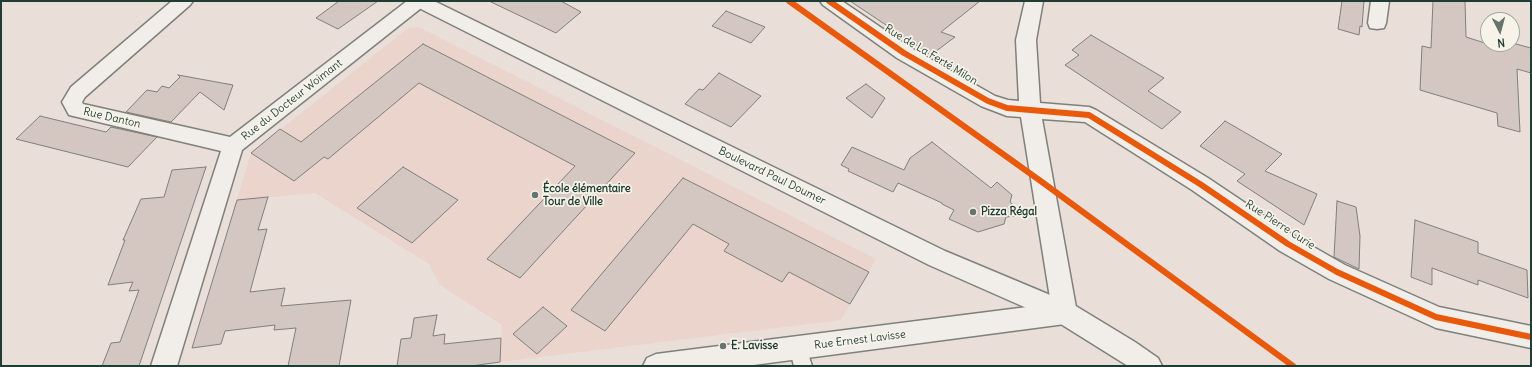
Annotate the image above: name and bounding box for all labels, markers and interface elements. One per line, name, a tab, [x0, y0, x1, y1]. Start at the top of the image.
north arrow	[1480, 12, 1520, 52]
street label: Rue de La Ferté Milon	[882, 22, 980, 88]
text: N	[1497, 36, 1506, 50]
street label: Rue du Docteur Woimant	[239, 57, 345, 143]
street label: Rue Danton	[82, 105, 142, 131]
street label: Boulevard Paul Doumer	[716, 144, 828, 208]
place label: École élémentaire Tour de Ville	[543, 182, 631, 208]
marker: École élémentaire Tour de Ville	[530, 190, 540, 200]
street label: Rue Pierre Curie	[1243, 198, 1317, 252]
place label: Pizza Régal	[981, 205, 1037, 219]
marker: Pizza Régal	[968, 207, 978, 217]
street label: Rue Ernest Lavisse	[813, 328, 907, 352]
place label: E. Lavisse	[731, 339, 778, 353]
marker: E. Lavisse	[718, 341, 728, 351]

